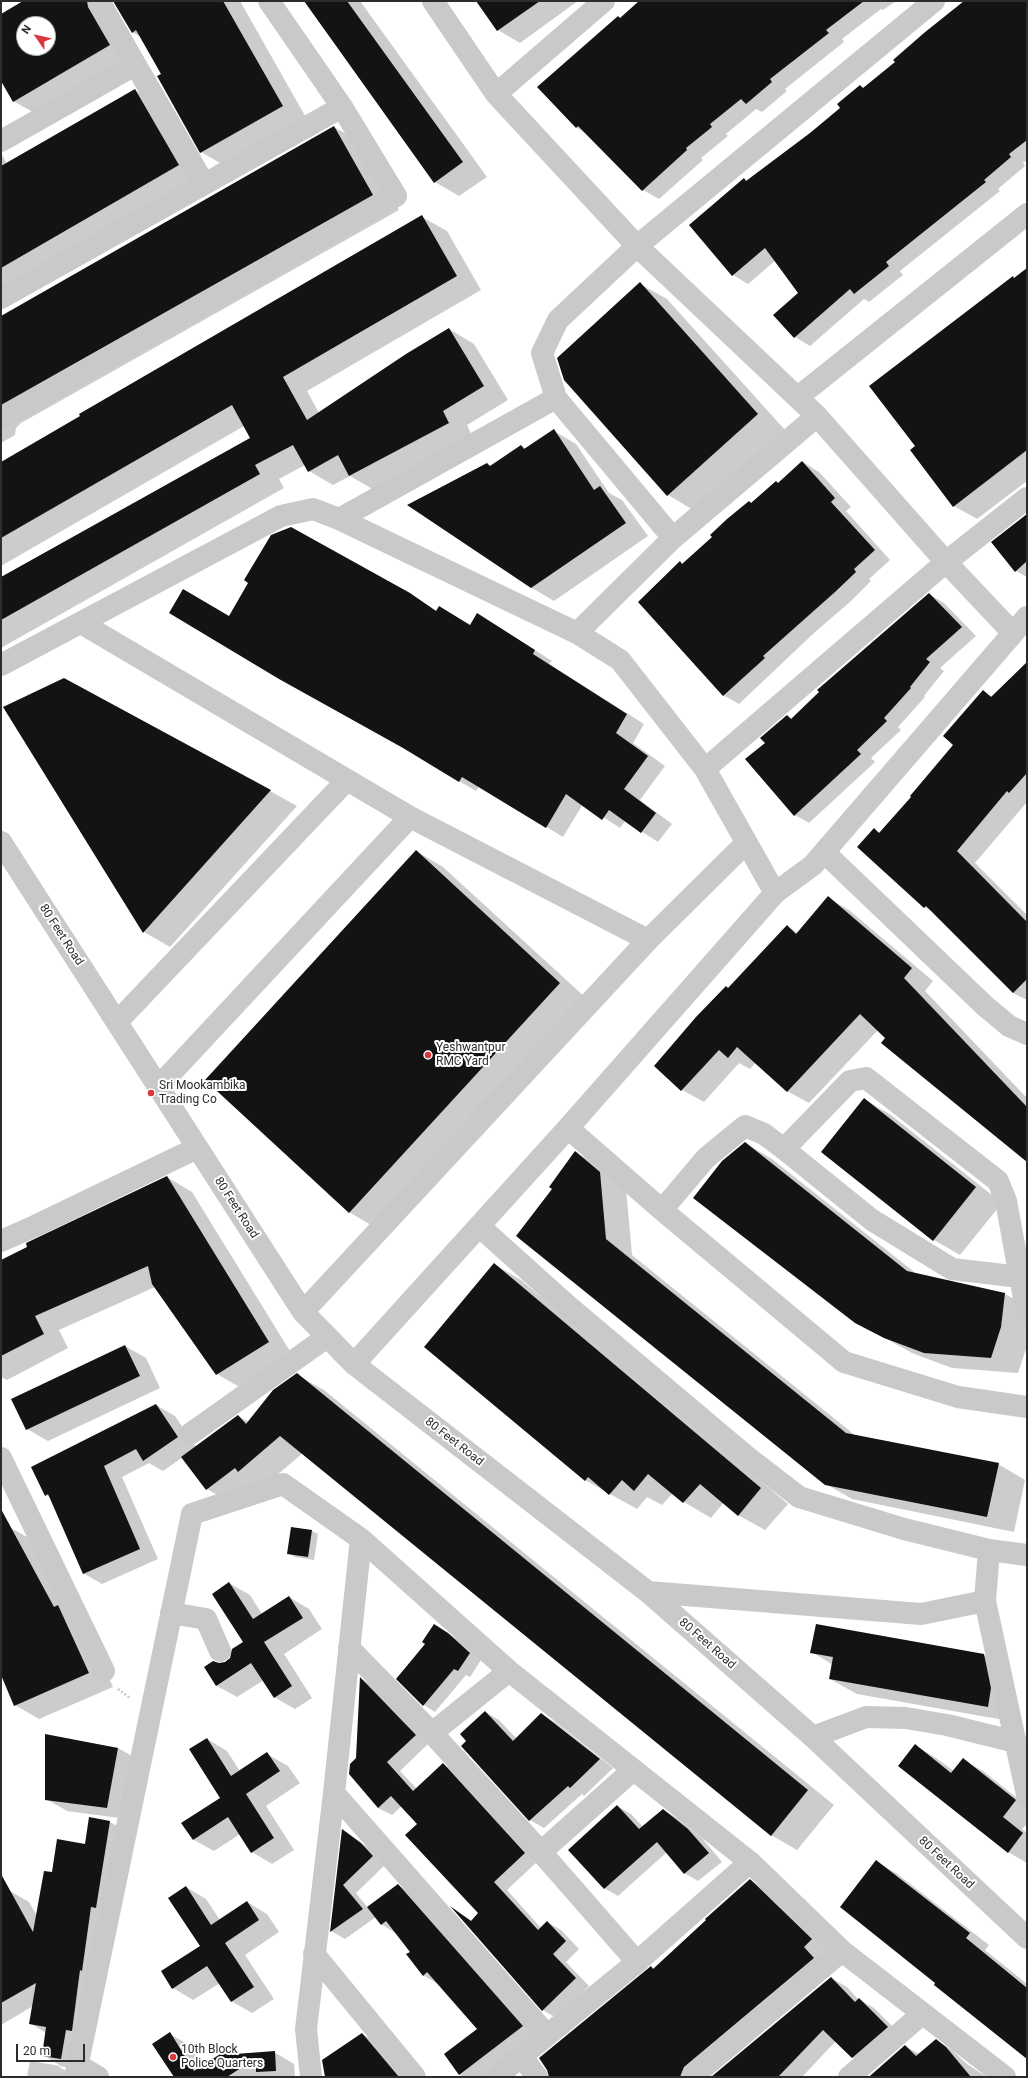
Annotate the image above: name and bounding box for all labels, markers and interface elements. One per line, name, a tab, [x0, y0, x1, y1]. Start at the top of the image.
north arrow	[16, 16, 56, 56]
text: N	[19, 23, 34, 36]
street label: 80 Feet Road	[36, 902, 86, 968]
place label: Yeshwantpur RMC Yard	[436, 1041, 506, 1069]
marker: Yeshwantpur RMC Yard	[423, 1050, 433, 1060]
place label: Sri Mookambika Trading Co	[159, 1079, 246, 1107]
marker: Sri Mookambika Trading Co	[146, 1088, 156, 1098]
street label: 80 Feet Road	[211, 1175, 261, 1241]
street label: 80 Feet Road	[422, 1415, 486, 1469]
street label: 80 Feet Road	[676, 1616, 738, 1672]
street label: 80 Feet Road	[915, 1834, 977, 1892]
scale bar	[18, 2036, 87, 2062]
place label: 10th Block Police Quarters	[181, 2043, 263, 2071]
text: 20 m	[23, 2044, 50, 2058]
marker: 10th Block Police Quarters	[168, 2052, 178, 2062]

